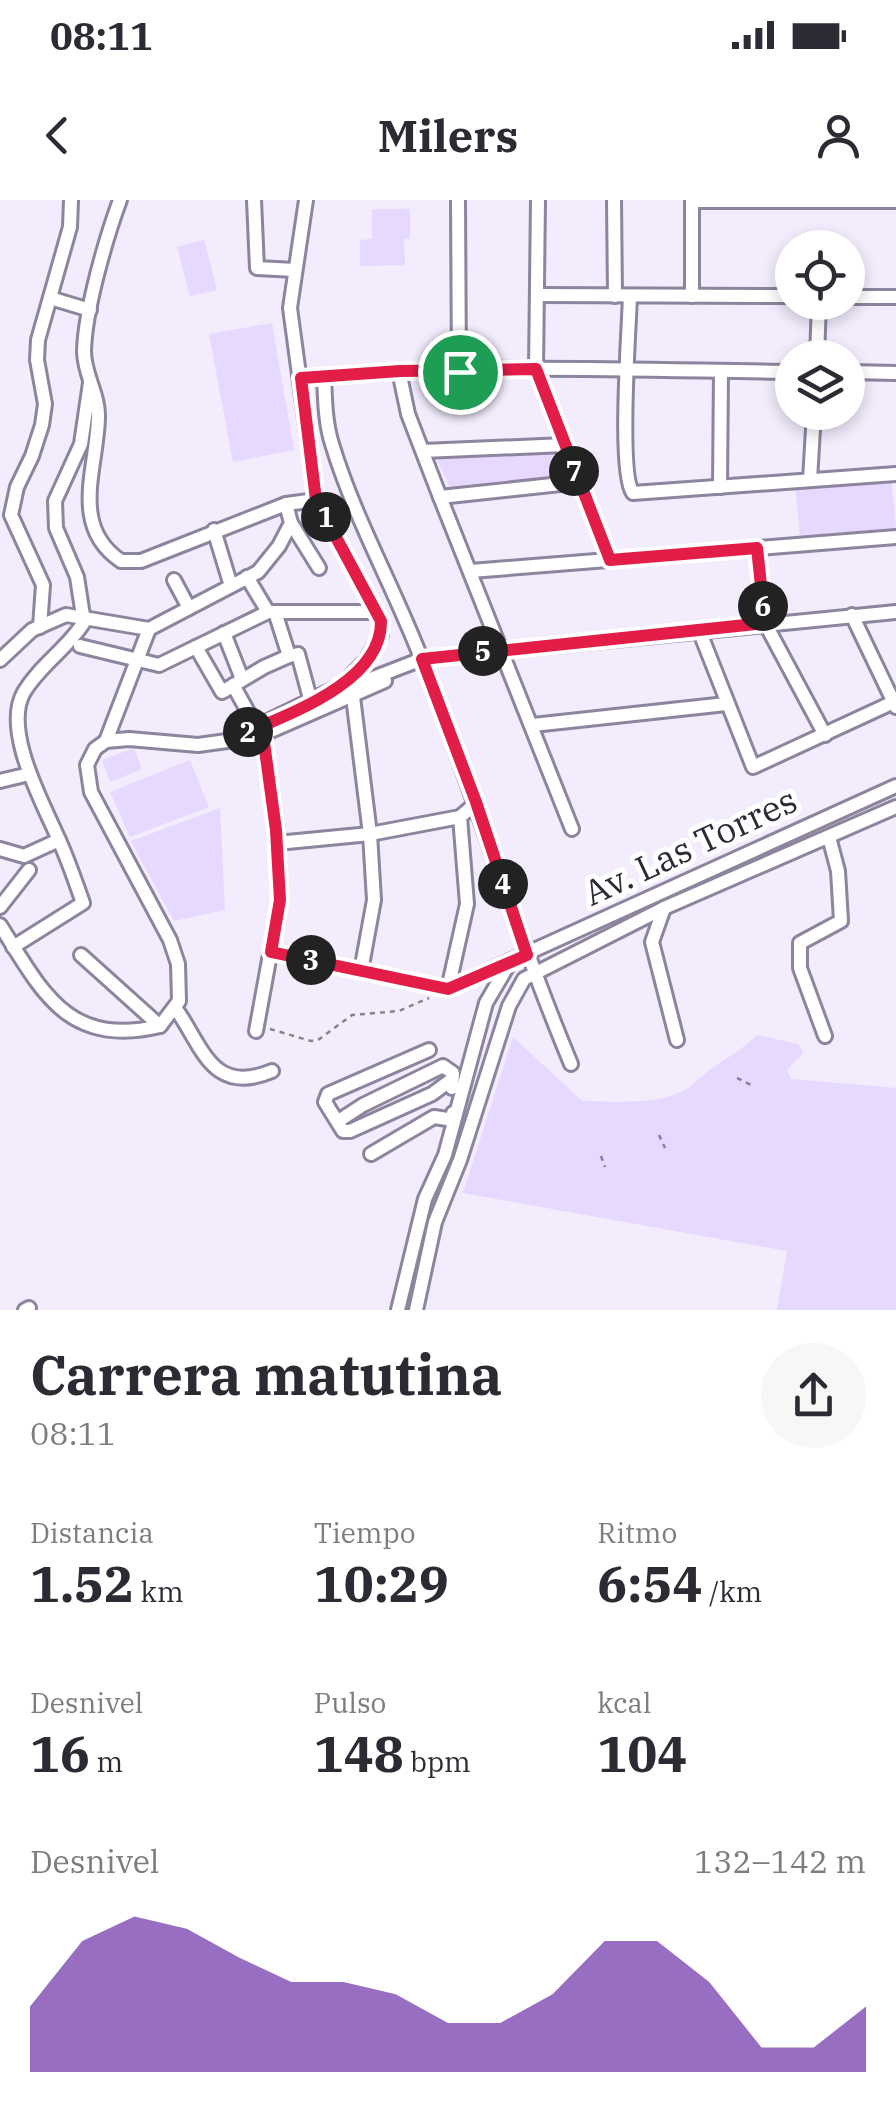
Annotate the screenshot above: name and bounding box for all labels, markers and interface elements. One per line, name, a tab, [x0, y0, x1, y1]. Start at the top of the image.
text: 08:11	[50, 11, 153, 60]
text: Milers	[378, 106, 518, 164]
icon: back	[30, 108, 85, 163]
icon: person	[811, 108, 866, 163]
map controls	[775, 230, 865, 430]
button: locate	[775, 230, 865, 320]
pin	[418, 330, 503, 415]
button: layers	[775, 340, 865, 430]
icon: arrive	[433, 345, 488, 400]
pin: 7	[549, 446, 599, 496]
text: 7	[566, 452, 582, 489]
pin: 1	[301, 492, 351, 542]
text: 1	[318, 498, 334, 535]
pin: 6	[738, 581, 788, 631]
text: 6	[755, 587, 771, 624]
pin: 5	[458, 626, 508, 676]
text: 5	[475, 632, 491, 669]
pin: 2	[223, 707, 273, 757]
text: 2	[240, 713, 256, 750]
street label: Av. Las Torres	[576, 777, 804, 915]
pin: 4	[478, 859, 528, 909]
text: 4	[495, 865, 511, 902]
pin: 3	[286, 935, 336, 985]
text: 3	[303, 941, 319, 978]
text: Carrera matutina	[30, 1339, 502, 1410]
button: share	[761, 1343, 866, 1448]
text: 08:11	[30, 1412, 116, 1454]
text: Distancia	[30, 1514, 154, 1551]
text: Tiempo	[314, 1514, 416, 1551]
text: Ritmo	[597, 1514, 677, 1551]
text: 1.52	[30, 1551, 134, 1616]
text: 10:29	[314, 1551, 449, 1616]
text: 6:54	[597, 1551, 702, 1616]
text: km	[134, 1573, 184, 1610]
text: /km	[702, 1573, 762, 1610]
text: Desnivel	[30, 1684, 143, 1721]
text: Pulso	[314, 1684, 386, 1721]
text: kcal	[597, 1684, 651, 1721]
text: 16	[30, 1721, 90, 1786]
text: 148	[314, 1721, 404, 1786]
text: 104	[597, 1721, 687, 1786]
text: m	[90, 1743, 123, 1780]
text: bpm	[404, 1743, 471, 1780]
text: Desnivel	[30, 1840, 159, 1882]
text: 132–142 m	[694, 1840, 866, 1882]

